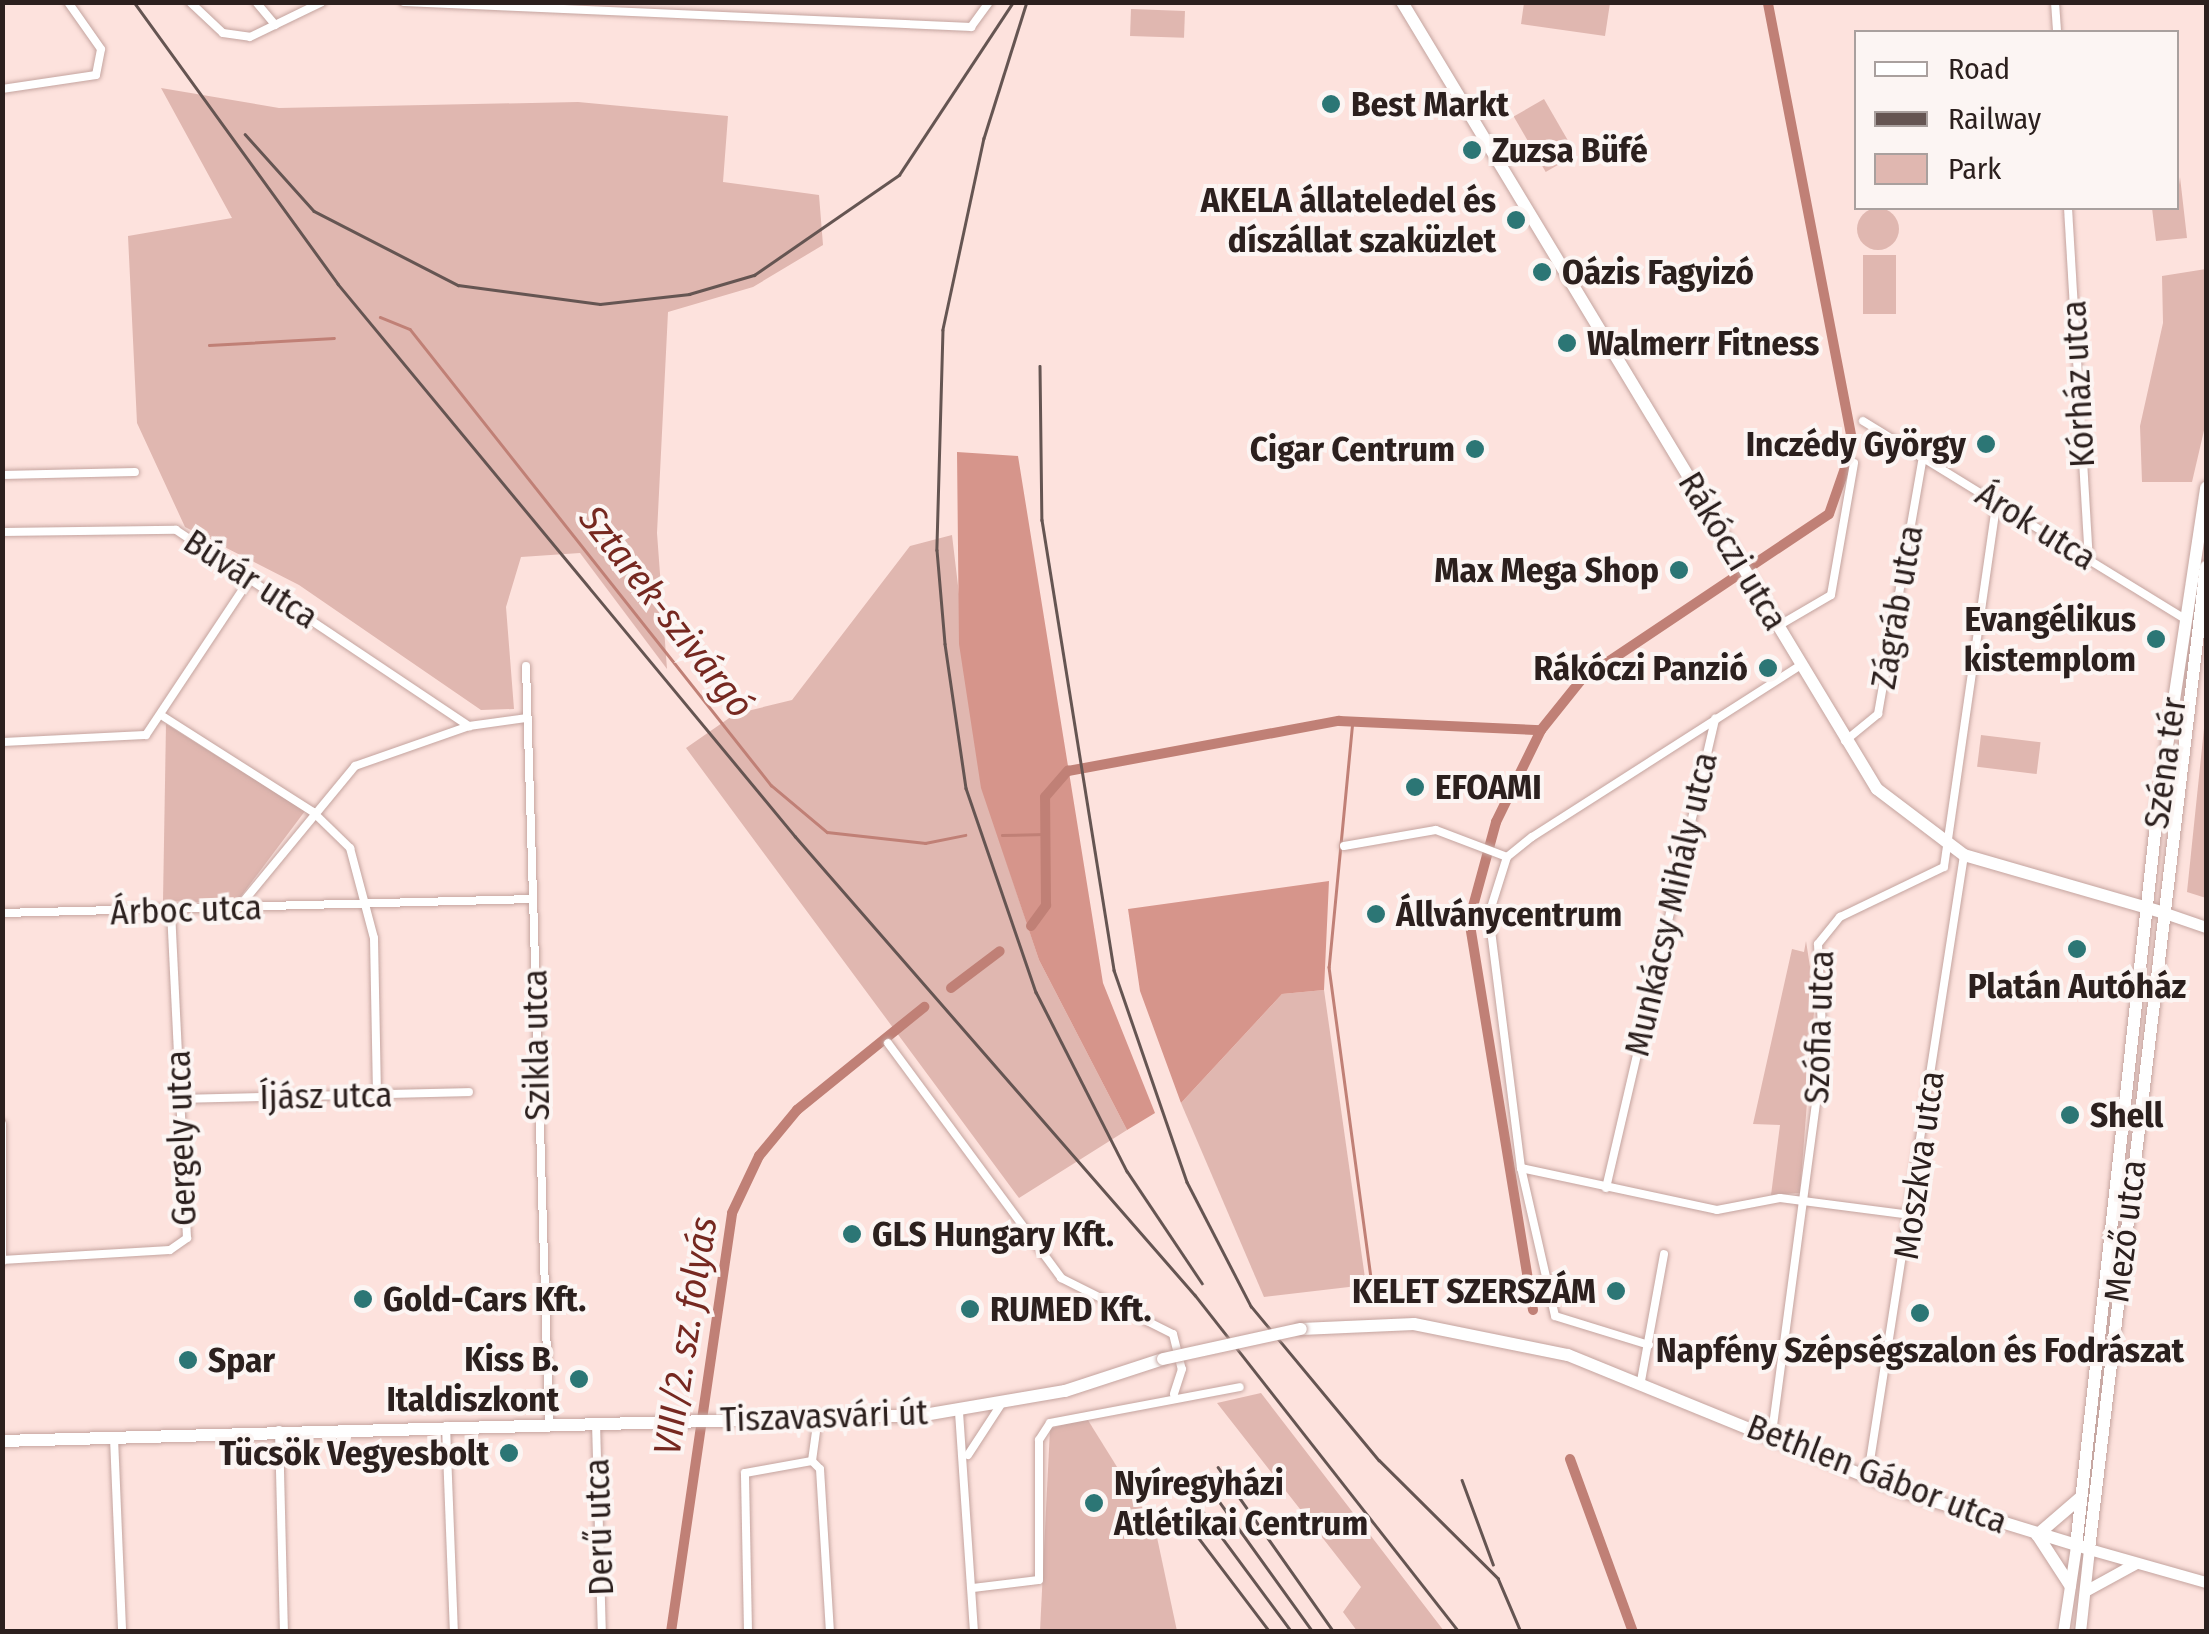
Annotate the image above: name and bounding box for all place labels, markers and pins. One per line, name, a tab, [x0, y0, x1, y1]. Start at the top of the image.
place label: Best Markt	[1351, 83, 1509, 125]
marker: Best Markt	[1320, 93, 1342, 115]
place label: Zuzsa Büfé	[1492, 129, 1648, 171]
marker: Zuzsa Büfé	[1461, 139, 1483, 161]
place label: AKELA állateledel és díszállat szaküzlet	[1201, 179, 1496, 261]
marker: AKELA állateledel és díszállat szaküzlet	[1505, 209, 1527, 231]
place label: Oázis Fagyizó	[1562, 251, 1754, 293]
marker: Oázis Fagyizó	[1531, 261, 1553, 283]
place label: Walmerr Fitness	[1587, 322, 1819, 364]
marker: Walmerr Fitness	[1556, 332, 1578, 354]
place label: Inczédy György	[1746, 423, 1966, 465]
place label: Cigar Centrum	[1250, 428, 1455, 470]
marker: Inczédy György	[1975, 433, 1997, 455]
marker: Cigar Centrum	[1464, 438, 1486, 460]
place label: Max Mega Shop	[1434, 549, 1659, 591]
marker: Max Mega Shop	[1668, 559, 1690, 581]
place label: Evangélikus kistemplom	[1964, 598, 2136, 680]
marker: Evangélikus kistemplom	[2145, 628, 2167, 650]
place label: Rákóczi Panzió	[1533, 647, 1748, 689]
marker: Rákóczi Panzió	[1757, 657, 1779, 679]
place label: EFOAMI	[1435, 766, 1542, 808]
marker: EFOAMI	[1404, 776, 1426, 798]
place label: Állványcentrum	[1396, 893, 1622, 935]
marker: Állványcentrum	[1365, 903, 1387, 925]
marker: Platán Autóház	[2066, 938, 2088, 960]
place label: Platán Autóház	[1968, 965, 2186, 1007]
place label: Shell	[2090, 1094, 2163, 1136]
marker: Shell	[2059, 1104, 2081, 1126]
place label: GLS Hungary Kft.	[872, 1213, 1114, 1255]
marker: GLS Hungary Kft.	[841, 1223, 863, 1245]
place label: KELET SZERSZÁM	[1352, 1270, 1596, 1312]
place label: Gold-Cars Kft.	[383, 1278, 586, 1320]
marker: KELET SZERSZÁM	[1605, 1280, 1627, 1302]
marker: Gold-Cars Kft.	[352, 1288, 374, 1310]
place label: RUMED Kft.	[990, 1288, 1152, 1330]
marker: RUMED Kft.	[959, 1298, 981, 1320]
marker: Napfény Szépségszalon és Fodrászat	[1909, 1302, 1931, 1324]
place label: Napfény Szépségszalon és Fodrászat	[1656, 1329, 2184, 1371]
place label: Kiss B. Italdiszkont	[386, 1338, 559, 1420]
place label: Spar	[208, 1339, 275, 1381]
marker: Spar	[177, 1349, 199, 1371]
marker: Kiss B. Italdiszkont	[568, 1368, 590, 1390]
place label: Tücsök Vegyesbolt	[219, 1432, 489, 1474]
marker: Tücsök Vegyesbolt	[498, 1442, 520, 1464]
place label: Nyíregyházi Atlétikai Centrum	[1114, 1462, 1368, 1544]
marker: Nyíregyházi Atlétikai Centrum	[1083, 1492, 1105, 1514]

